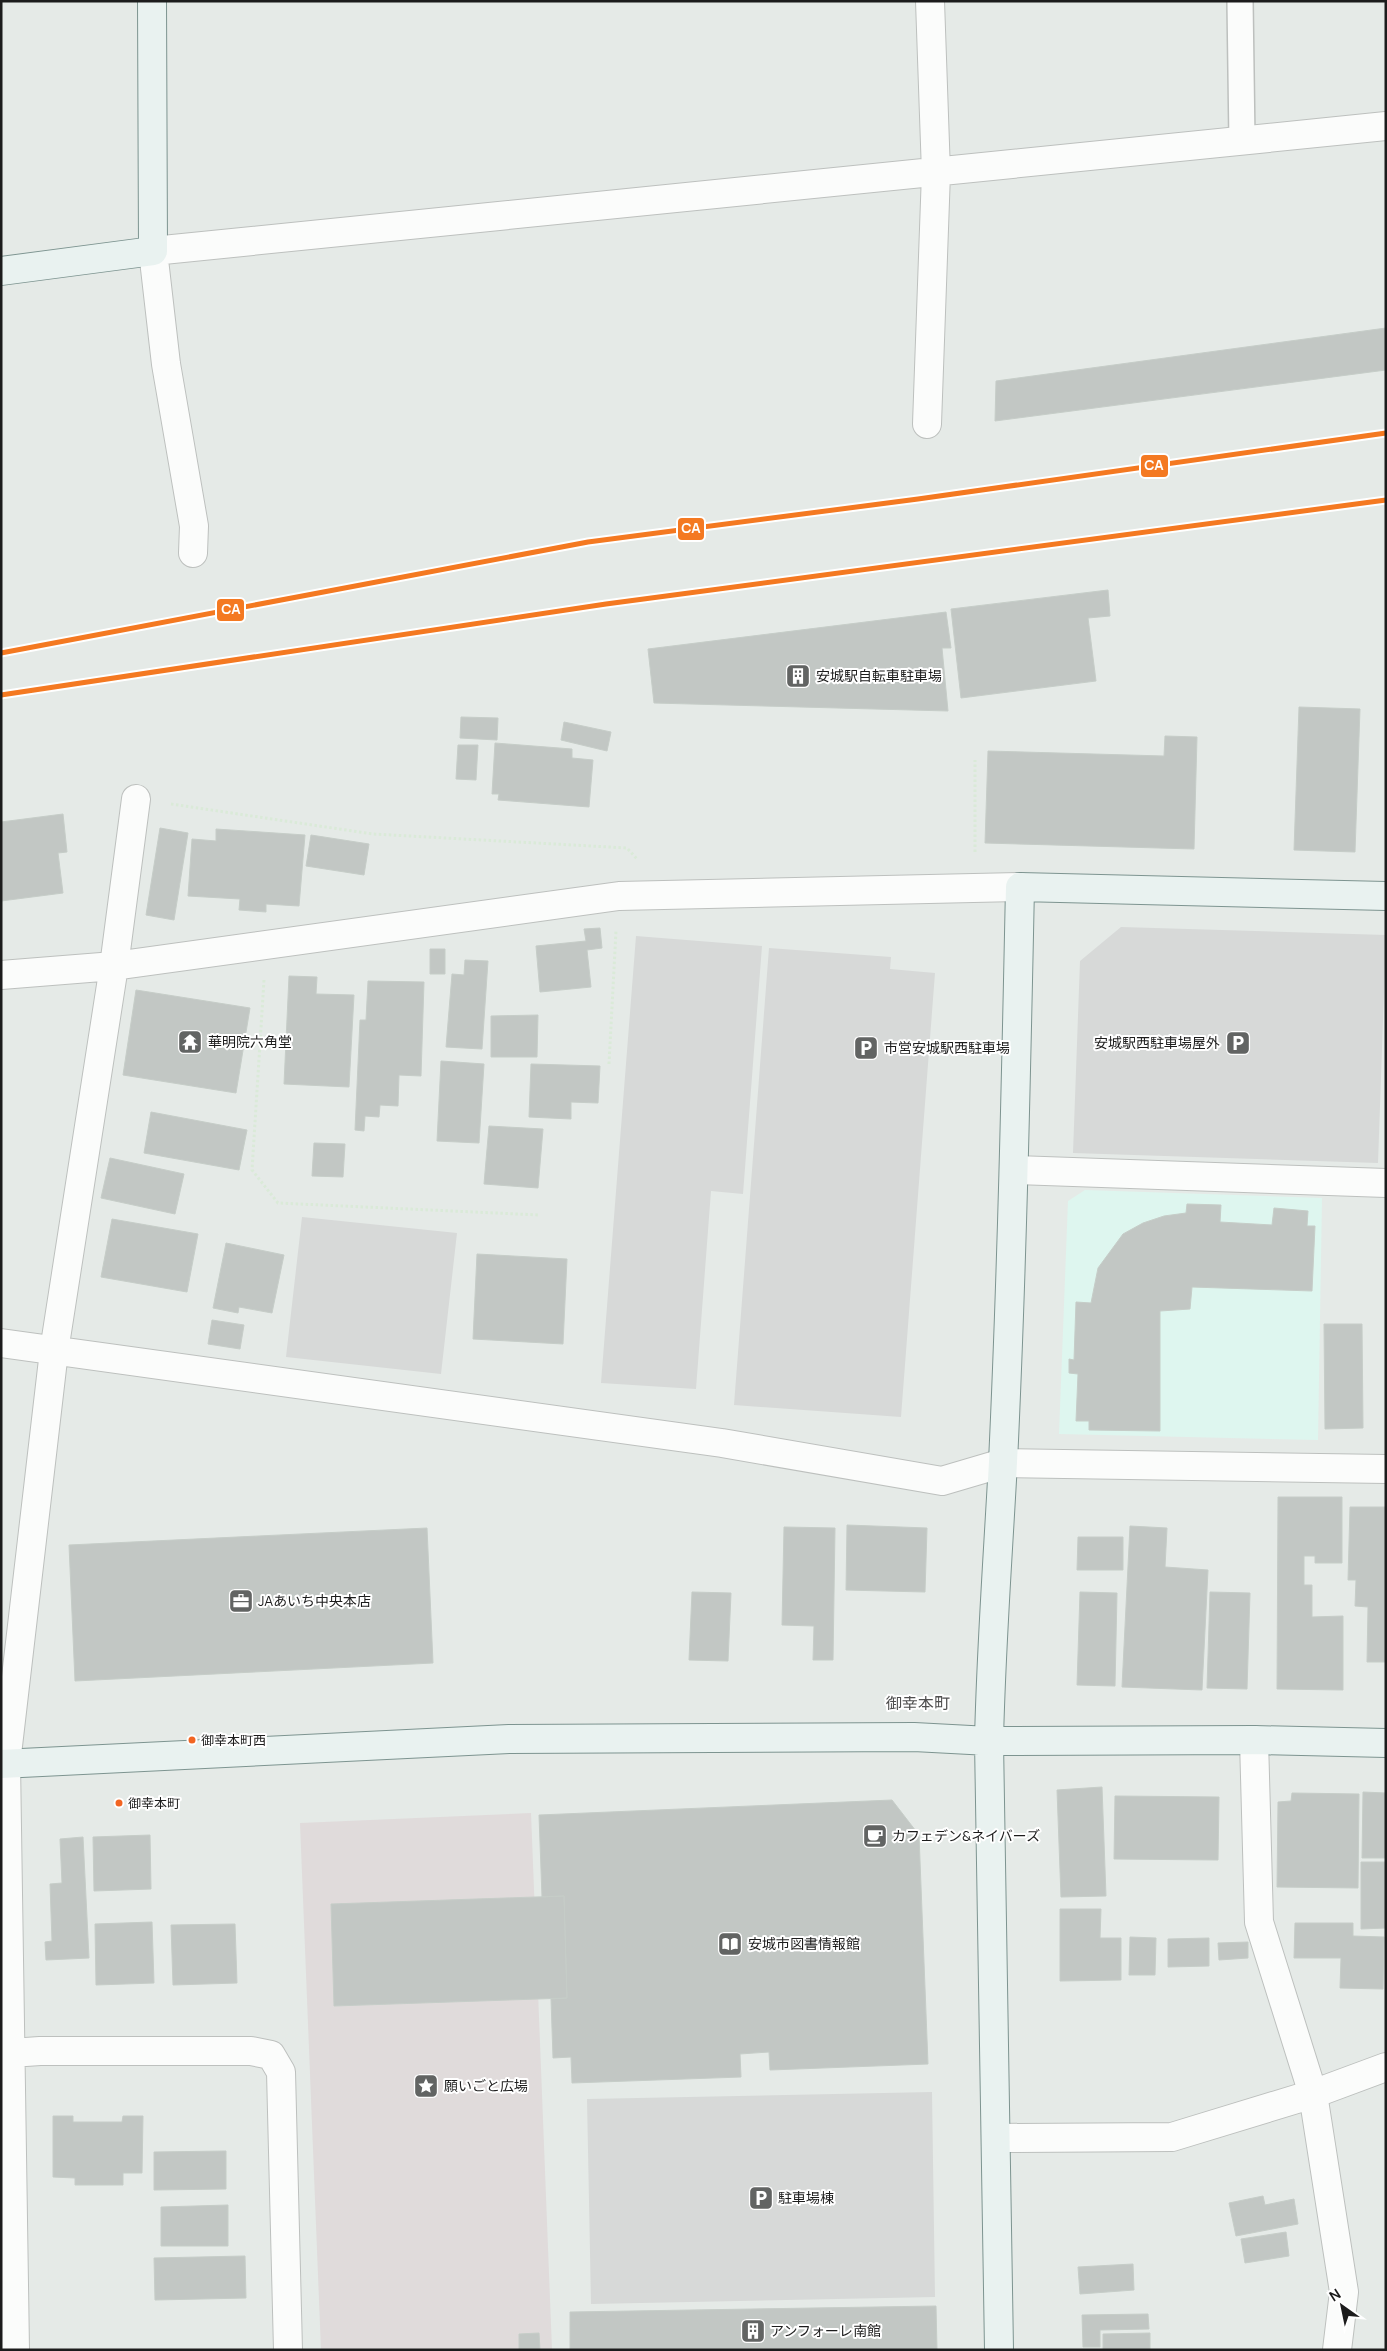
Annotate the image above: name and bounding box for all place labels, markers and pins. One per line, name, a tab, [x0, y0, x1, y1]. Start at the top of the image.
building icon: 安城駅自転車駐車場	[785, 663, 811, 689]
place label: 安城駅自転車駐車場	[816, 666, 942, 685]
temple icon: 華明院六角堂	[177, 1029, 203, 1055]
parking icon: 安城駅西駐車場屋外	[1225, 1030, 1251, 1056]
place label: 華明院六角堂	[208, 1032, 292, 1051]
place label: 安城駅西駐車場屋外	[1094, 1033, 1220, 1052]
parking icon: 市営安城駅西駐車場	[853, 1035, 879, 1061]
place label: 市営安城駅西駐車場	[884, 1038, 1010, 1057]
office icon: JAあいち中央本店	[228, 1588, 254, 1614]
place label: JAあいち中央本店	[258, 1591, 371, 1610]
place label: 御幸本町西	[201, 1731, 266, 1749]
marker: 御幸本町西	[187, 1735, 197, 1745]
place label: 御幸本町	[128, 1794, 180, 1812]
marker: 御幸本町	[114, 1798, 124, 1808]
cafe icon: カフェデン&ネイバーズ	[862, 1823, 888, 1849]
place label: カフェデン&ネイバーズ	[892, 1826, 1040, 1845]
library icon: 安城市図書情報館	[717, 1931, 743, 1957]
place label: 安城市図書情報館	[748, 1934, 860, 1953]
place icon: 願いごと広場	[413, 2073, 439, 2099]
place label: 願いごと広場	[444, 2076, 528, 2095]
parking icon: 駐車場棟	[748, 2185, 774, 2211]
place label: 駐車場棟	[778, 2188, 834, 2207]
building icon: アンフォーレ南館	[740, 2318, 766, 2344]
place label: アンフォーレ南館	[770, 2321, 881, 2340]

